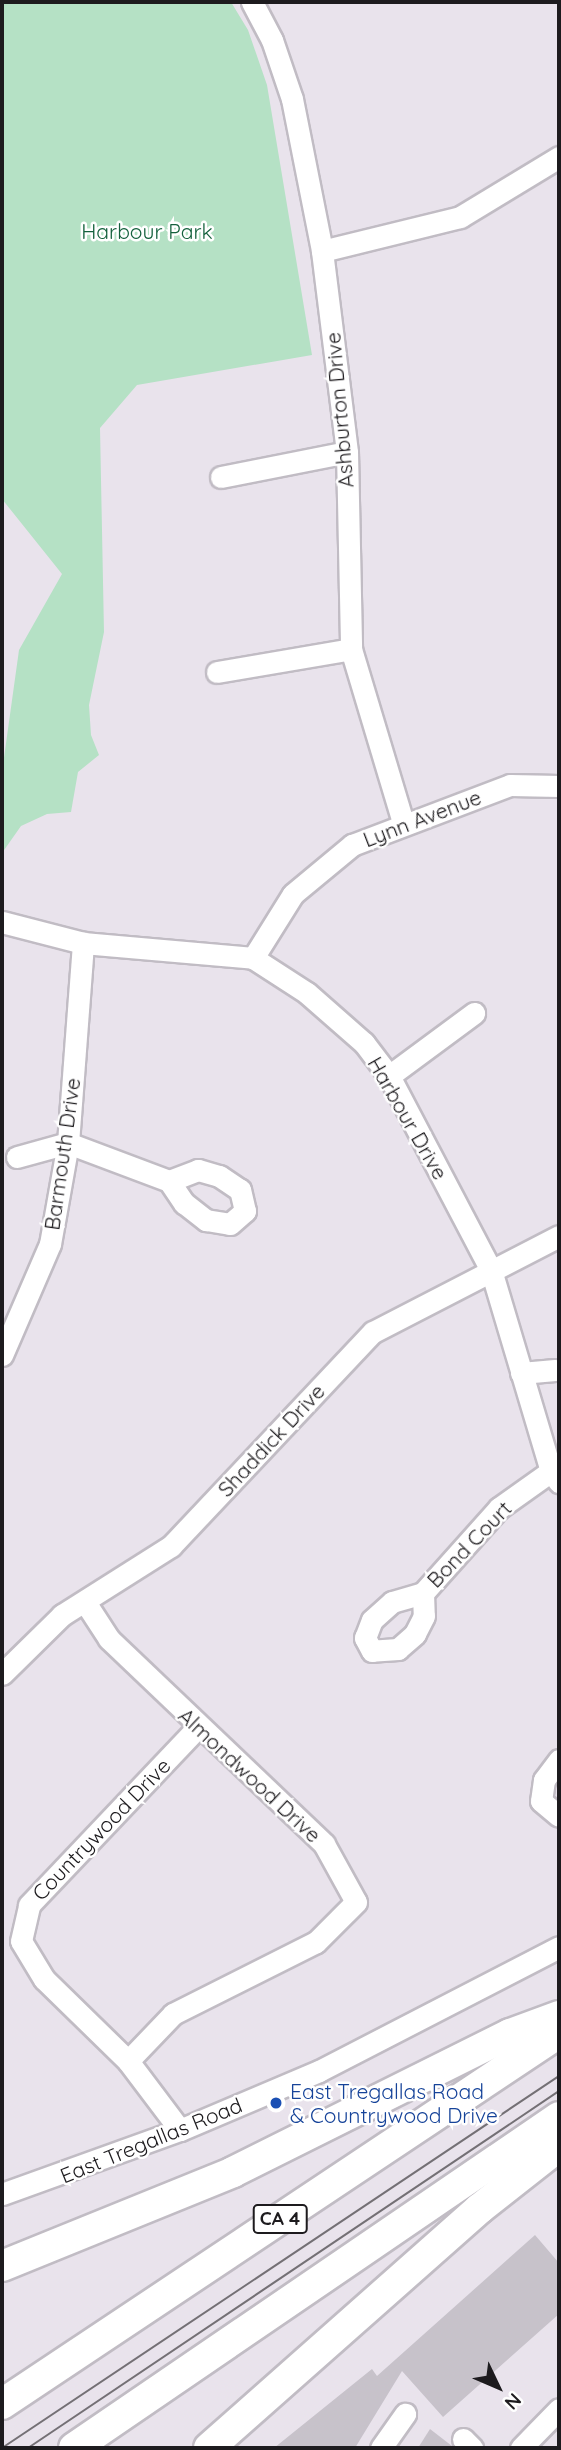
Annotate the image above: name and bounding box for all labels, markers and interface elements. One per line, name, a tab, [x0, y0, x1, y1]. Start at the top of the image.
park label: Harbour Park	[81, 218, 213, 244]
street label: Ashburton Drive	[320, 331, 358, 489]
street label: Lynn Avenue	[359, 784, 485, 852]
street label: Harbour Drive	[363, 1052, 453, 1184]
street label: Barmouth Drive	[39, 1076, 85, 1232]
street label: Shaddick Drive	[212, 1378, 330, 1502]
street label: Bond Court	[422, 1496, 516, 1592]
street label: Almondwood Drive	[174, 1703, 326, 1847]
street label: Countrywood Drive	[27, 1753, 175, 1905]
place label: East Tregallas Road & Countrywood Drive	[290, 2078, 498, 2128]
street label: East Tregallas Road	[56, 2092, 246, 2188]
marker: East Tregallas Road & Countrywood Drive	[268, 2095, 284, 2111]
road number: CA 4	[252, 2204, 308, 2234]
north arrow	[463, 2352, 533, 2422]
text: N	[500, 2388, 527, 2415]

